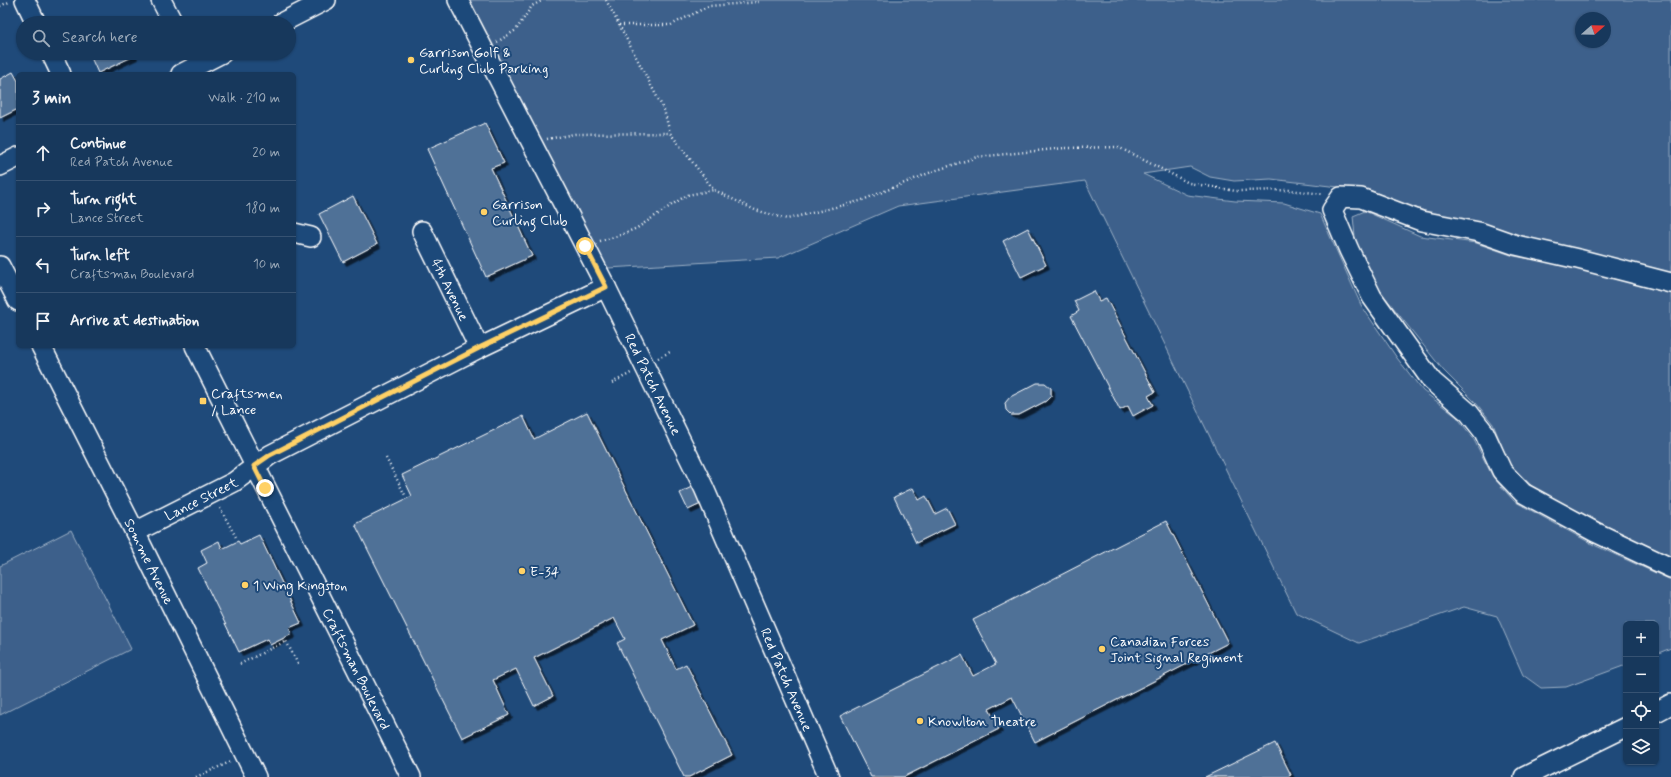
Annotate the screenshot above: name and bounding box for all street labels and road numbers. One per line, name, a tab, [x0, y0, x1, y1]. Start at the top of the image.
street label: 4th Avenue	[427, 256, 473, 324]
street label: Red Patch Avenue	[620, 331, 685, 439]
street label: Lance Street	[162, 473, 242, 525]
street label: Somme Avenue	[120, 516, 178, 608]
street label: Craftsman Boulevard	[318, 605, 394, 733]
street label: Red Patch Avenue	[756, 625, 816, 734]

